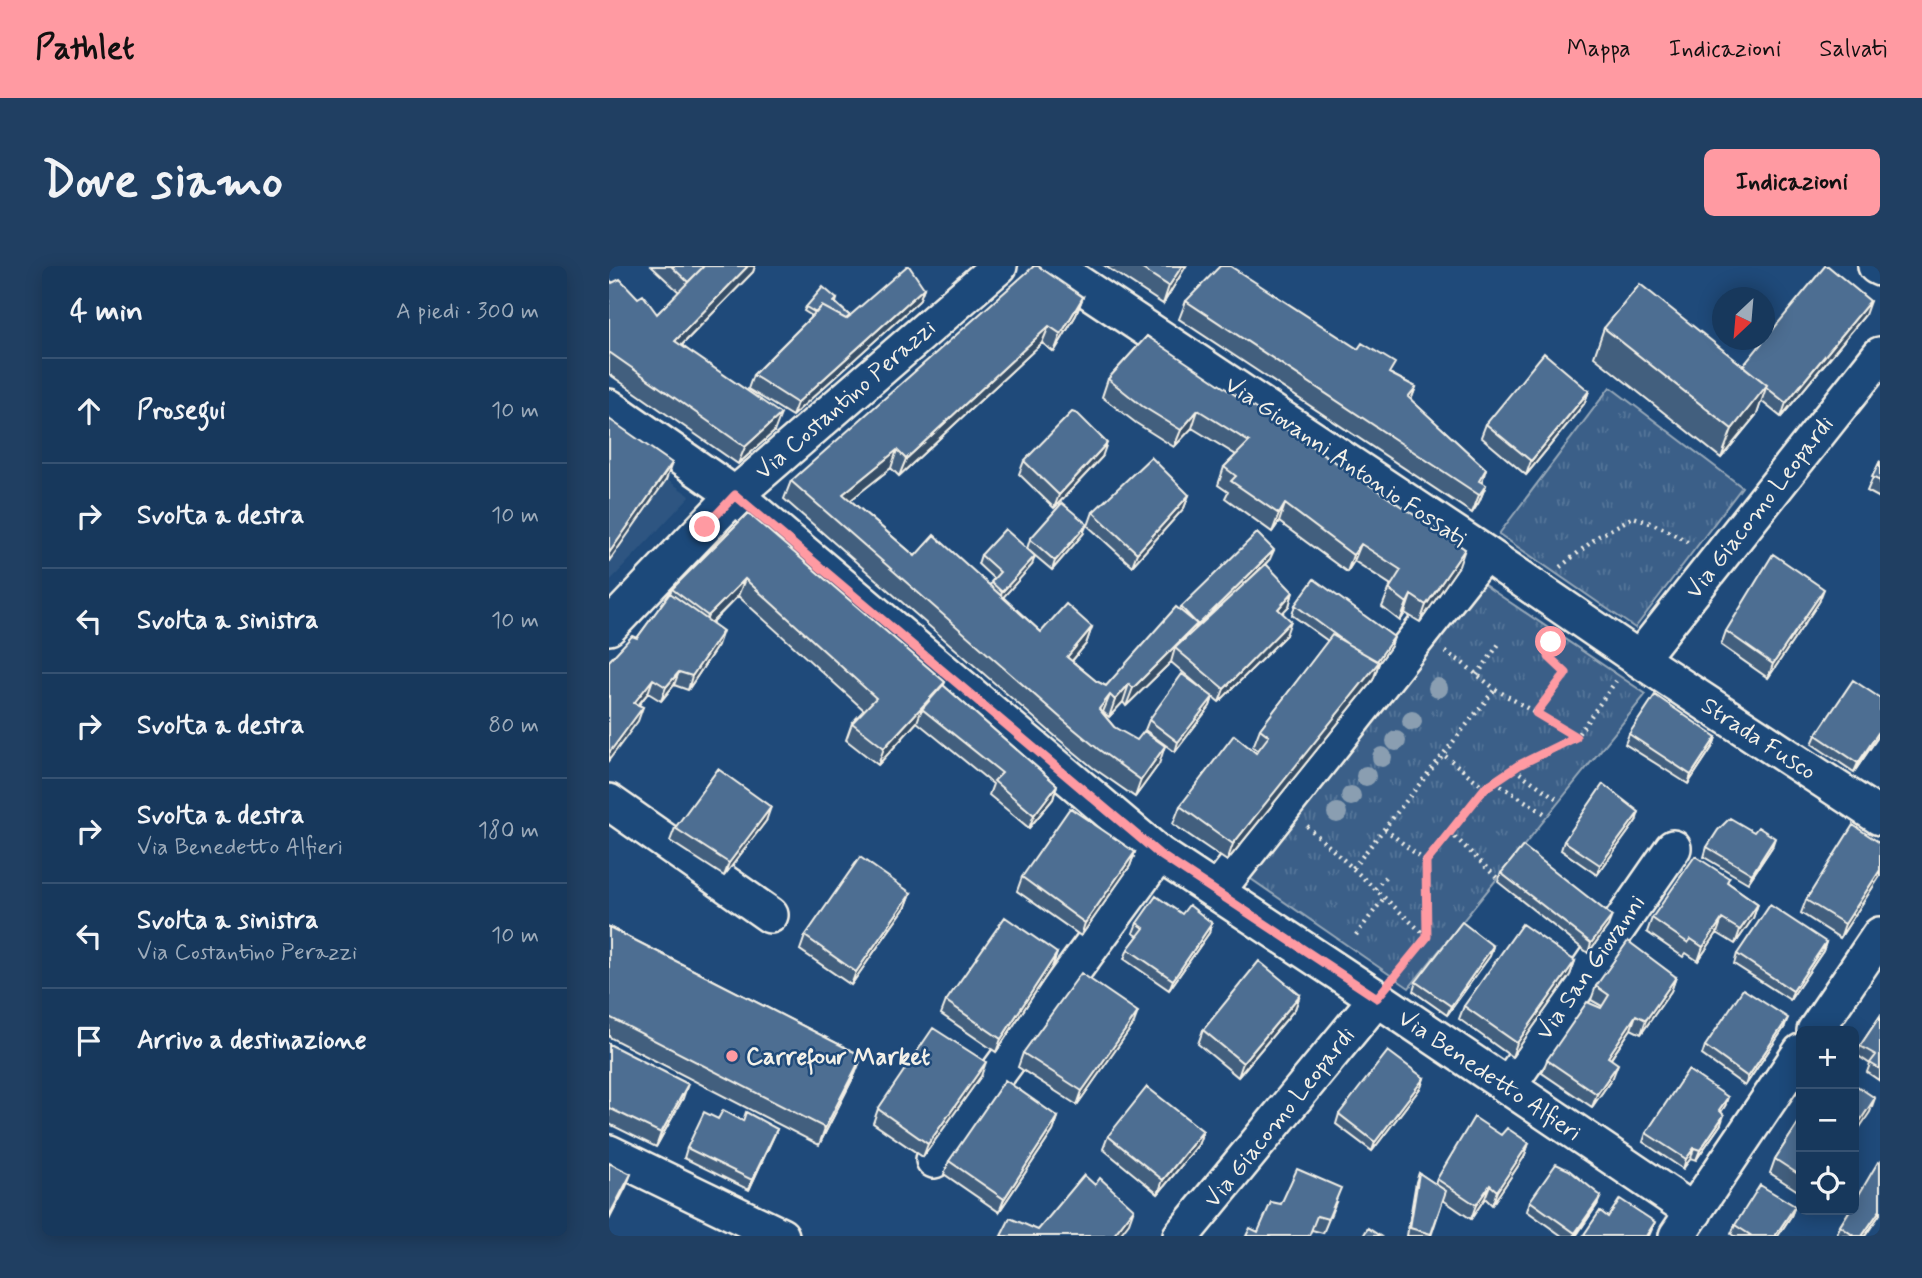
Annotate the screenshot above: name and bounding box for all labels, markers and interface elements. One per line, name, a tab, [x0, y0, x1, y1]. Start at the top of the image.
text: Pathlet	[35, 27, 135, 71]
text: Mappa	[1567, 34, 1631, 65]
text: Indicazioni	[1669, 34, 1781, 65]
text: Salvati	[1819, 34, 1887, 65]
button: Indicazioni	[1704, 149, 1880, 216]
text: Dove siamo	[42, 150, 283, 215]
north arrow	[1712, 287, 1775, 350]
text: 4 min	[70, 292, 143, 331]
text: A piedi · 300 m	[396, 297, 539, 327]
street label: Via Costantino Perazzi	[749, 313, 943, 487]
street label: Via Giovanni Antonio Fossati	[1218, 370, 1472, 555]
icon: ahead	[70, 392, 108, 430]
text: Prosegui	[137, 394, 226, 428]
text: 10 m	[491, 396, 539, 426]
street label: Via Giacomo Leopardi	[1679, 410, 1841, 606]
icon: right	[70, 497, 108, 535]
text: Svolta a destra	[137, 499, 304, 533]
text: 10 m	[491, 501, 539, 531]
route end	[689, 511, 720, 542]
icon: left	[70, 602, 108, 640]
text: Svolta a sinistra	[137, 604, 319, 638]
text: 10 m	[491, 606, 539, 636]
route start	[1535, 626, 1566, 657]
street label: Strada Fusco	[1695, 691, 1822, 788]
icon: right	[70, 707, 108, 745]
text: Svolta a destra	[137, 709, 304, 743]
text: 80 m	[488, 711, 539, 741]
text: Svolta a destra	[137, 799, 304, 833]
icon: right	[70, 812, 108, 850]
text: 180 m	[478, 816, 539, 846]
text: Via Benedetto Alfieri	[137, 833, 343, 863]
street label: Via San Giovanni	[1529, 889, 1653, 1047]
text: Svolta a sinistra	[137, 904, 319, 938]
icon: left	[70, 917, 108, 955]
text: 10 m	[491, 921, 539, 951]
text: Via Costantino Perazzi	[137, 938, 357, 968]
street label: Via Benedetto Alfieri	[1392, 1003, 1587, 1149]
street label: Via Giacomo Leopardi	[1198, 1021, 1363, 1215]
icon: arrive	[70, 1022, 108, 1060]
text: Arrivo a destinazione	[137, 1024, 367, 1058]
map controls	[1796, 1026, 1859, 1215]
button: +	[1796, 1026, 1859, 1089]
place label: Carrefour Market	[746, 1042, 930, 1075]
marker: Carrefour Market	[724, 1048, 740, 1064]
button: −	[1796, 1089, 1859, 1152]
button: locate	[1796, 1152, 1859, 1215]

